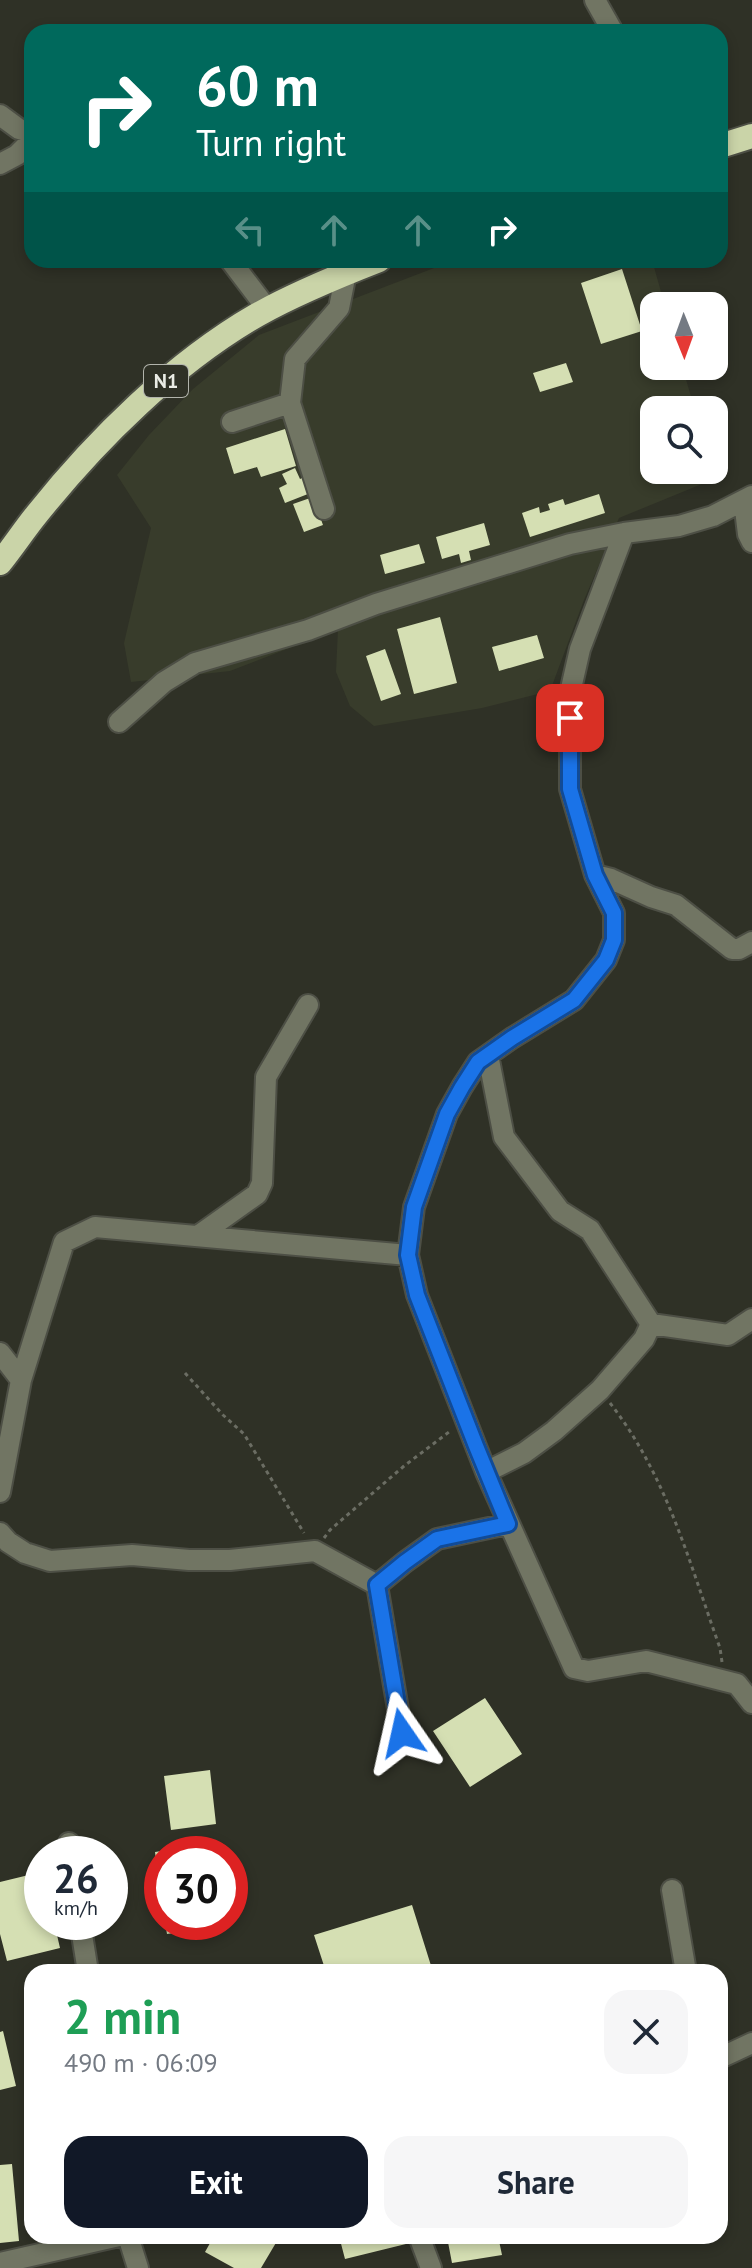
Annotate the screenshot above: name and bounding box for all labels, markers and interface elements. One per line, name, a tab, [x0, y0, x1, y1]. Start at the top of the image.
text: 60 m	[196, 49, 319, 121]
icon: right	[64, 56, 168, 160]
text: Turn right	[196, 119, 346, 166]
icon: left	[228, 208, 272, 252]
icon: ahead	[312, 208, 356, 252]
icon: ahead	[396, 208, 440, 252]
icon: right	[480, 208, 524, 252]
north arrow	[640, 292, 728, 380]
map controls	[640, 292, 728, 484]
road number: N1	[144, 365, 188, 397]
button: search	[640, 396, 728, 484]
pin	[536, 684, 604, 752]
icon: arrive	[548, 696, 592, 740]
position arrow	[360, 1691, 444, 1775]
speed limit sign: 30	[144, 1836, 248, 1940]
text: 26	[53, 1852, 99, 1904]
text: km/h	[54, 1895, 98, 1921]
text: 2 min	[64, 1985, 181, 2047]
button: close	[604, 1990, 688, 2074]
text: 490 m · 06:09	[64, 2046, 218, 2079]
button: Exit	[64, 2136, 368, 2228]
button: Share	[384, 2136, 688, 2228]

